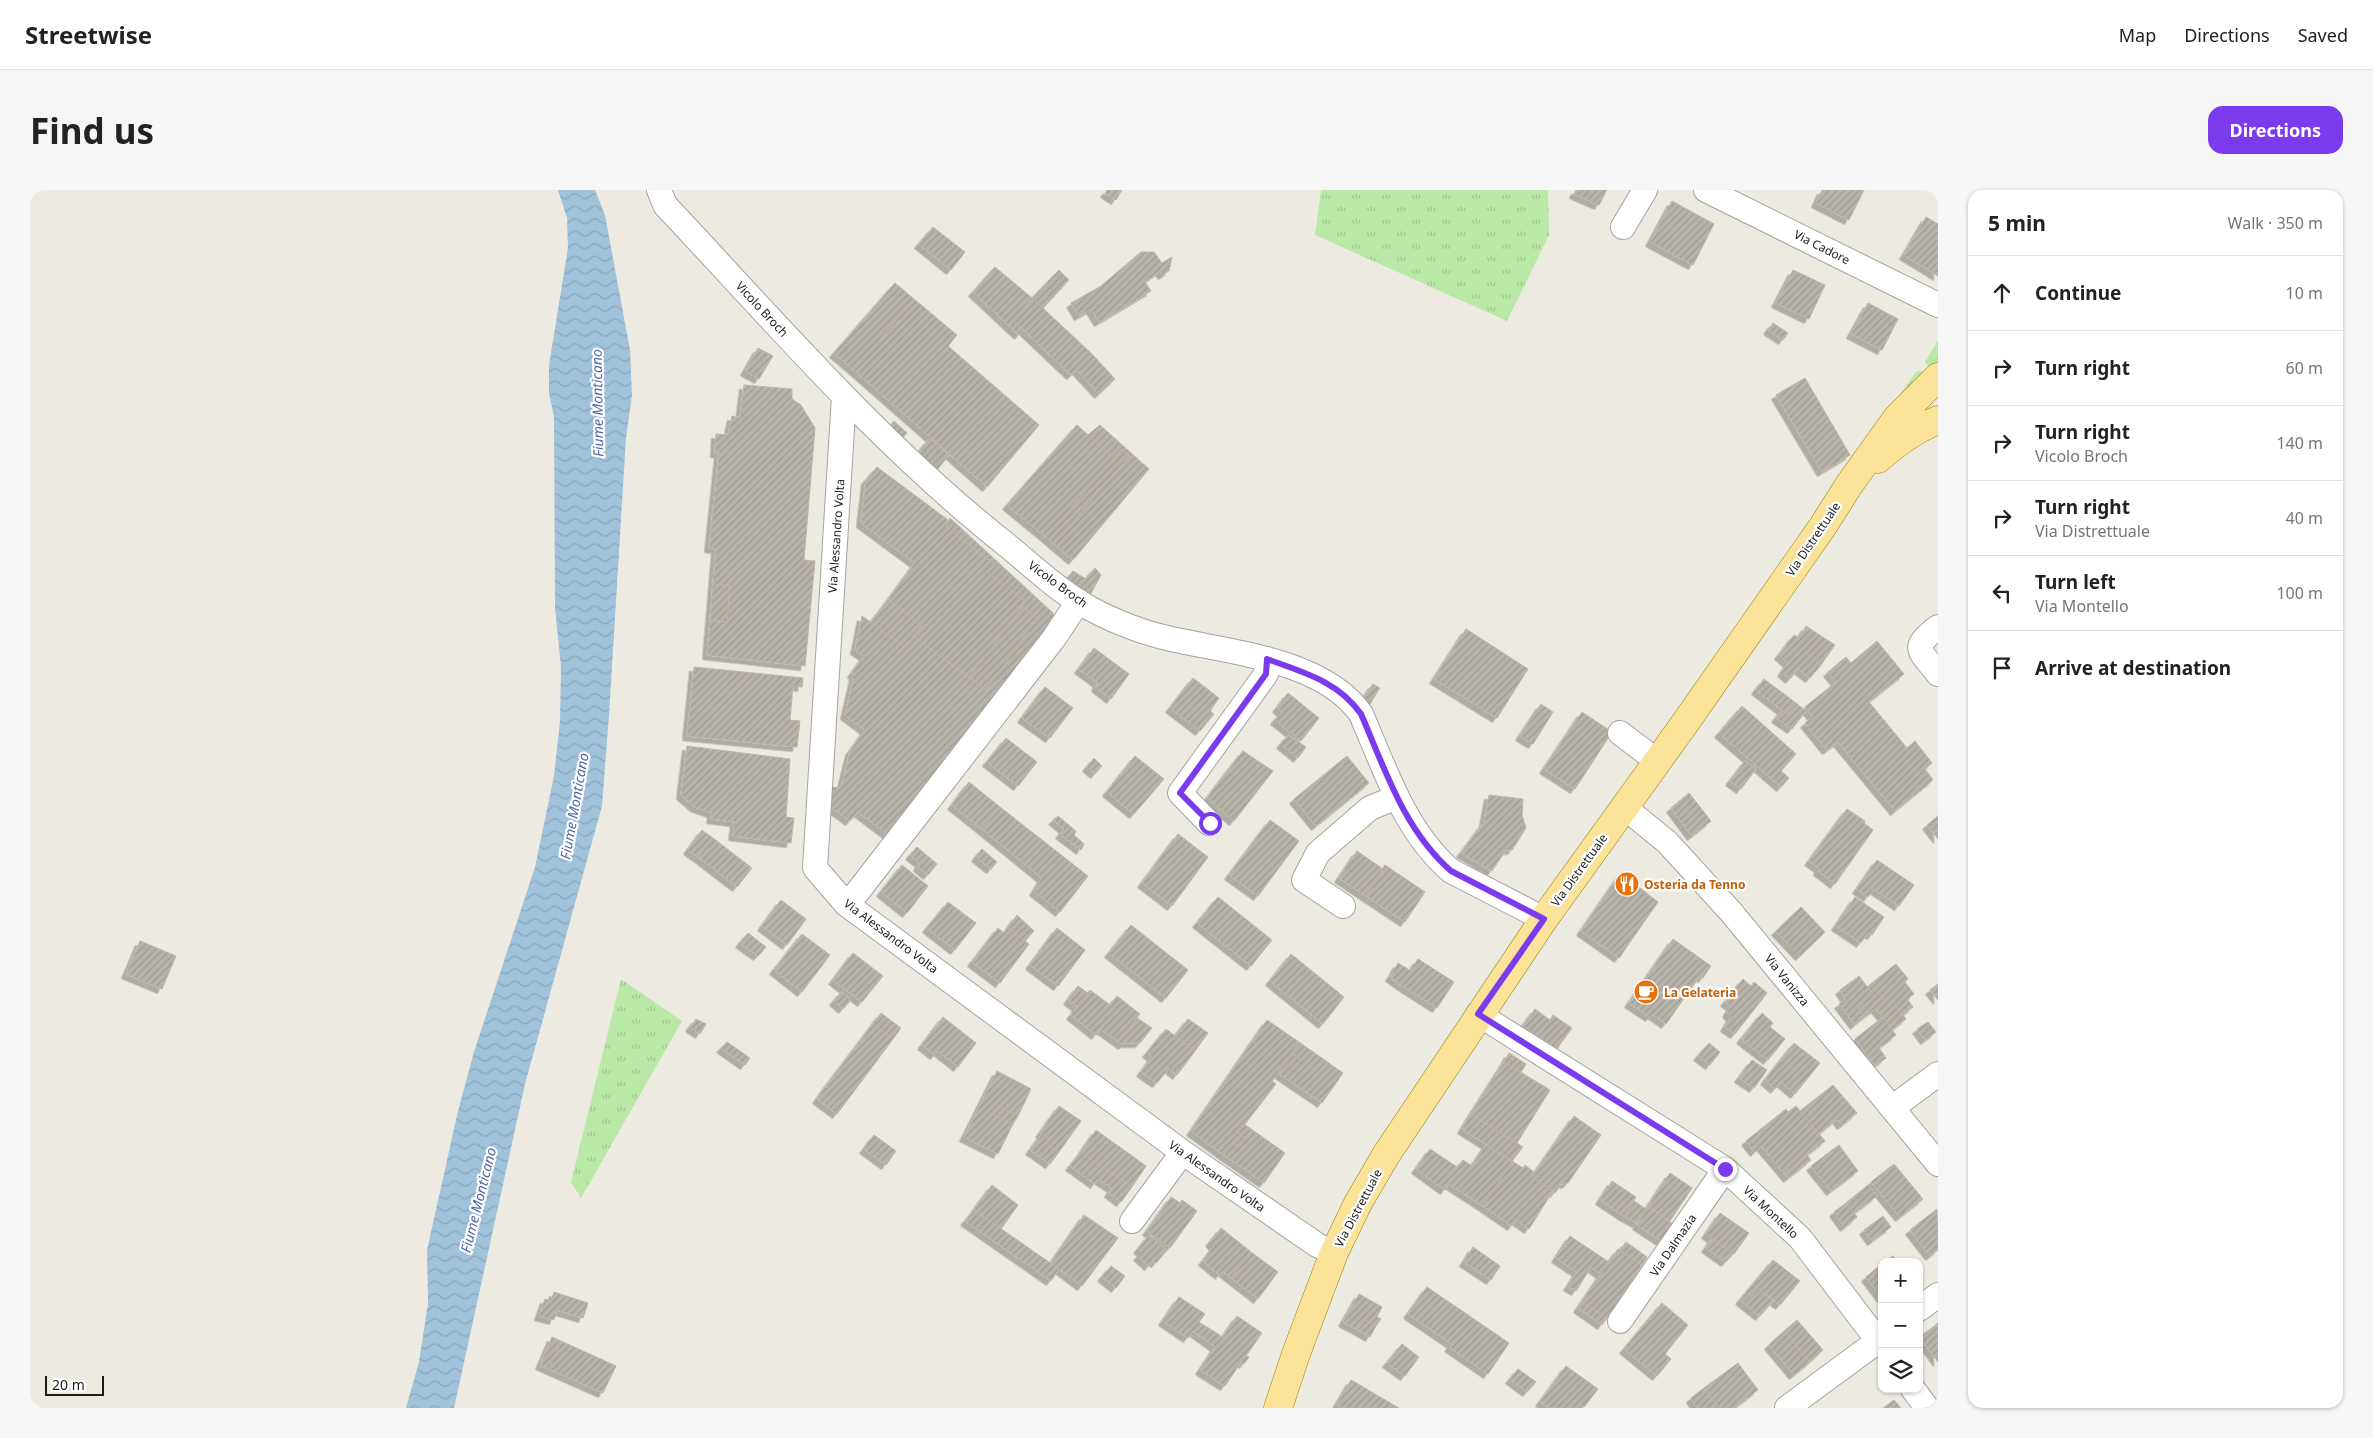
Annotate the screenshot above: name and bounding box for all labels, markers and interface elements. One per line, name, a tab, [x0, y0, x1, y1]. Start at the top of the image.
text: Streetwise	[25, 18, 152, 51]
text: Map	[2119, 23, 2156, 47]
text: Directions	[2184, 23, 2270, 47]
text: Saved	[2298, 23, 2348, 47]
button: Directions	[2208, 106, 2343, 154]
text: Find us	[30, 107, 154, 154]
text: 5 min	[1988, 209, 2046, 237]
text: Walk · 350 m	[2228, 212, 2323, 234]
street label: Via Cadore	[1791, 226, 1853, 268]
street label: Vicolo Broch	[732, 278, 792, 340]
icon: ahead	[1988, 279, 2016, 307]
text: Continue	[2035, 280, 2121, 306]
text: 10 m	[2286, 282, 2323, 304]
water label: Fiume Monticano	[587, 349, 607, 457]
icon: right	[1988, 354, 2016, 382]
text: Turn right	[2035, 355, 2130, 381]
text: 60 m	[2286, 357, 2323, 379]
text: Turn right	[2035, 419, 2130, 445]
icon: right	[1988, 429, 2016, 457]
text: 140 m	[2276, 432, 2323, 454]
text: Vicolo Broch	[2035, 445, 2128, 467]
street label: Via Alessandro Volta	[824, 478, 848, 594]
text: Turn right	[2035, 494, 2130, 520]
street label: Via Distrettuale	[1782, 498, 1844, 580]
icon: right	[1988, 504, 2016, 532]
text: 40 m	[2286, 507, 2323, 529]
text: Via Distrettuale	[2035, 520, 2150, 542]
street label: Vicolo Broch	[1025, 557, 1091, 611]
text: Turn left	[2035, 569, 2116, 595]
icon: left	[1988, 579, 2016, 607]
text: 100 m	[2276, 582, 2323, 604]
text: Via Montello	[2035, 595, 2129, 617]
icon: arrive	[1988, 654, 2016, 682]
text: Arrive at destination	[2035, 655, 2231, 681]
water label: Fiume Monticano	[555, 751, 593, 861]
route start	[1199, 812, 1222, 835]
street label: Via Distrettuale	[1547, 830, 1611, 910]
restaurant icon: Osteria da Tenno	[1614, 871, 1640, 897]
place label: Osteria da Tenno	[1644, 876, 1745, 893]
street label: Via Alessandro Volta	[840, 895, 942, 977]
street label: Via Vanizza	[1761, 950, 1813, 1010]
cafe icon: La Gelateria	[1633, 979, 1659, 1005]
place label: La Gelateria	[1664, 984, 1736, 1001]
street label: Via Alessandro Volta	[1165, 1136, 1269, 1216]
water label: Fiume Monticano	[456, 1145, 500, 1254]
route end	[1714, 1158, 1737, 1181]
street label: Via Distrettuale	[1330, 1166, 1386, 1250]
street label: Via Montello	[1740, 1182, 1802, 1242]
street label: Via Dalmazia	[1646, 1210, 1700, 1280]
map controls	[1878, 1258, 1923, 1393]
button: +	[1878, 1258, 1923, 1303]
button: −	[1878, 1303, 1923, 1348]
button: layers	[1878, 1348, 1923, 1393]
scale bar	[45, 1373, 104, 1396]
text: 20 m	[52, 1375, 85, 1394]

